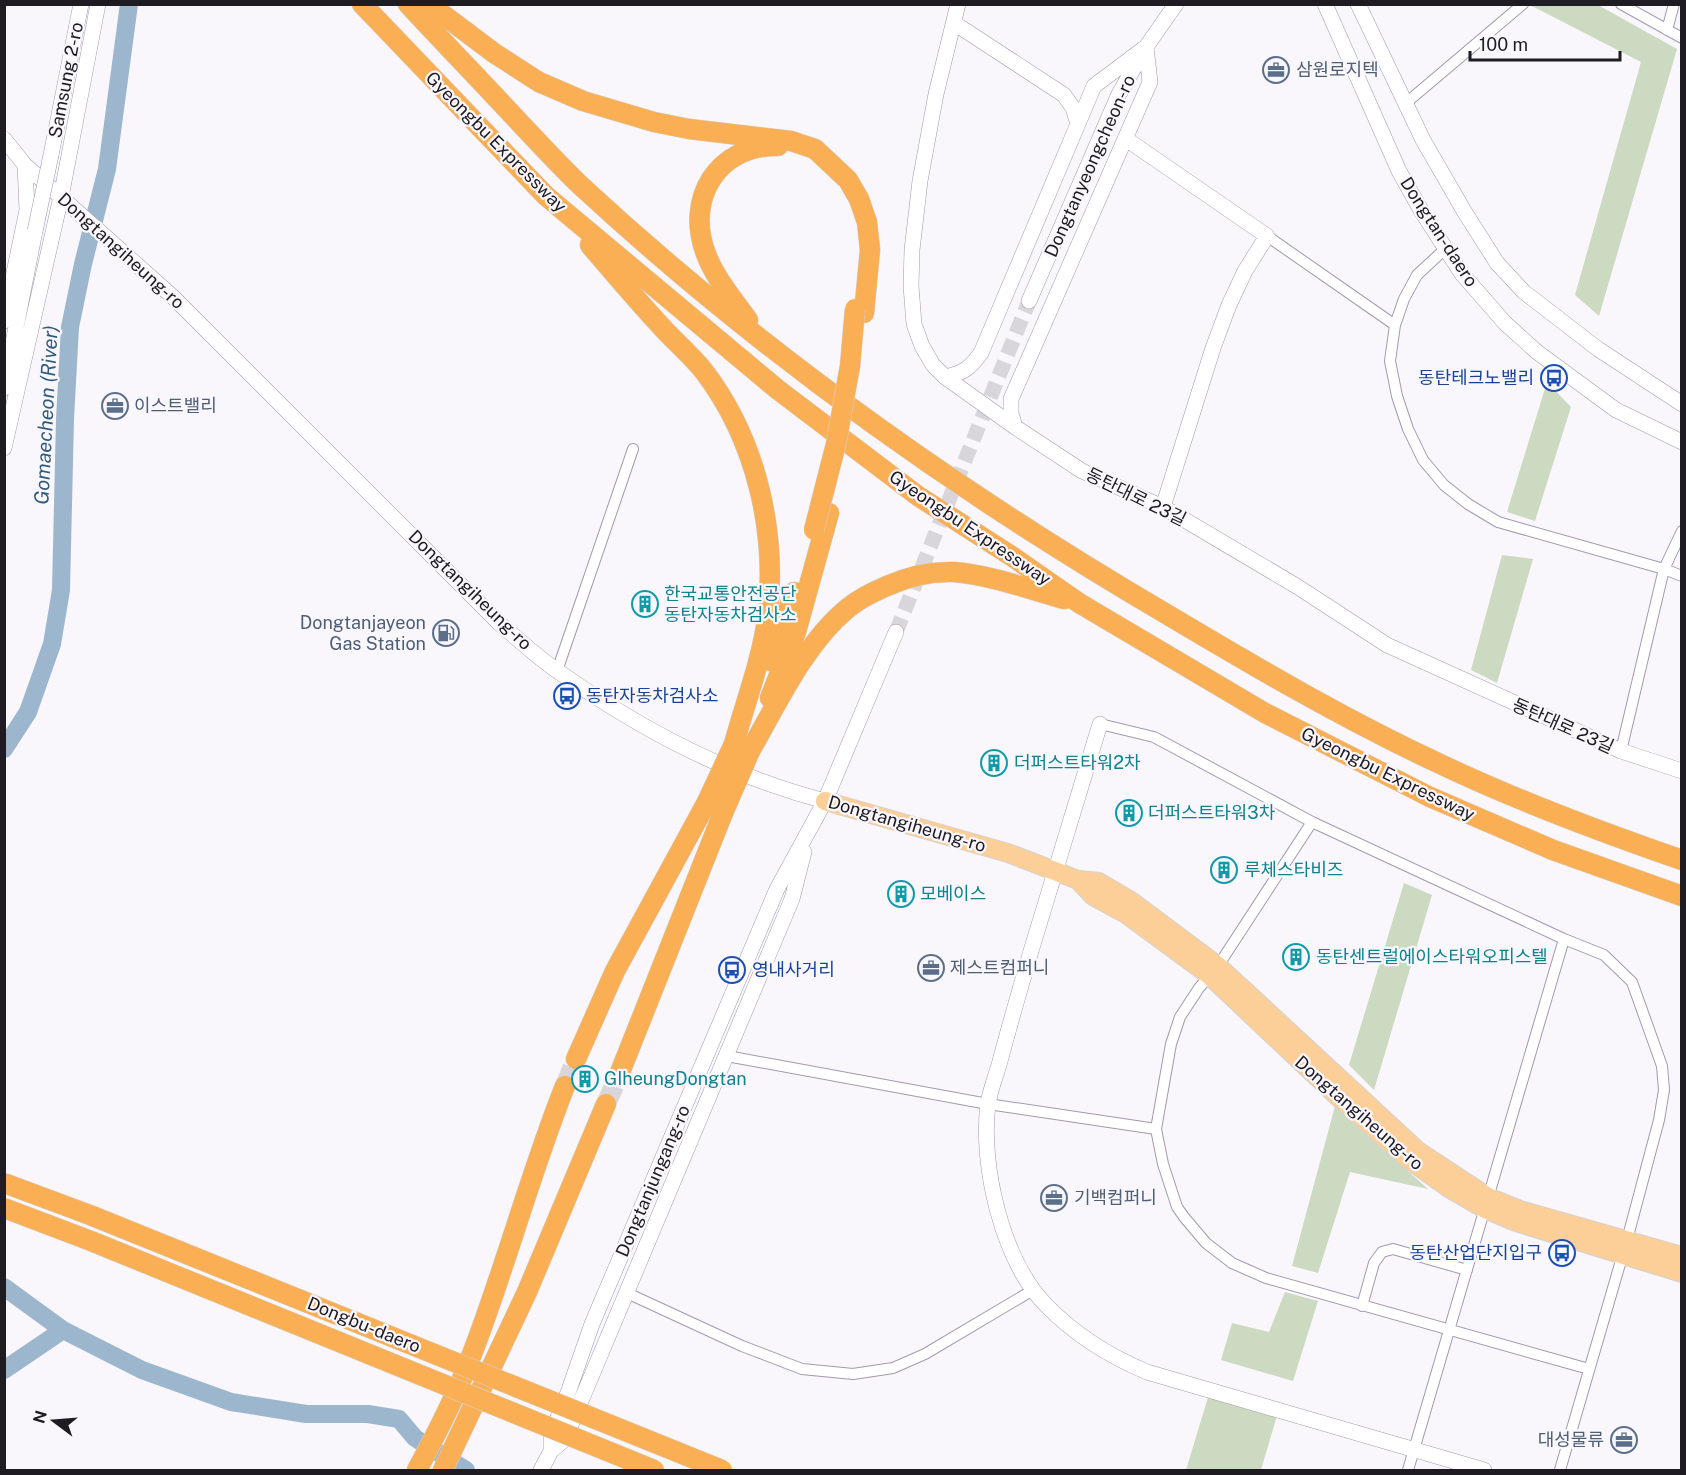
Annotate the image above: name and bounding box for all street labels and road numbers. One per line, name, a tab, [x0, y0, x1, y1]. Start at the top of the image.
street label: Samsung 2-ro	[44, 20, 87, 140]
street label: Gyeongbu Expressway	[422, 67, 571, 217]
street label: Dongtanyeongcheon-ro	[1040, 71, 1139, 260]
street label: Dongtan-daero	[1396, 173, 1483, 290]
street label: Dongtangiheung-ro	[54, 188, 189, 313]
street label: 동탄대로 23길	[1083, 463, 1190, 530]
street label: Gyeongbu Expressway	[886, 466, 1055, 590]
street label: Dongtangiheung-ro	[404, 525, 536, 654]
street label: 동탄대로 23길	[1509, 694, 1617, 757]
street label: Gyeongbu Expressway	[1298, 722, 1479, 825]
street label: Dongtangiheung-ro	[826, 791, 988, 856]
street label: Dongtangiheung-ro	[1291, 1051, 1428, 1174]
street label: Dongtanjungang-ro	[611, 1102, 694, 1260]
street label: Dongbu-daero	[304, 1292, 424, 1357]

